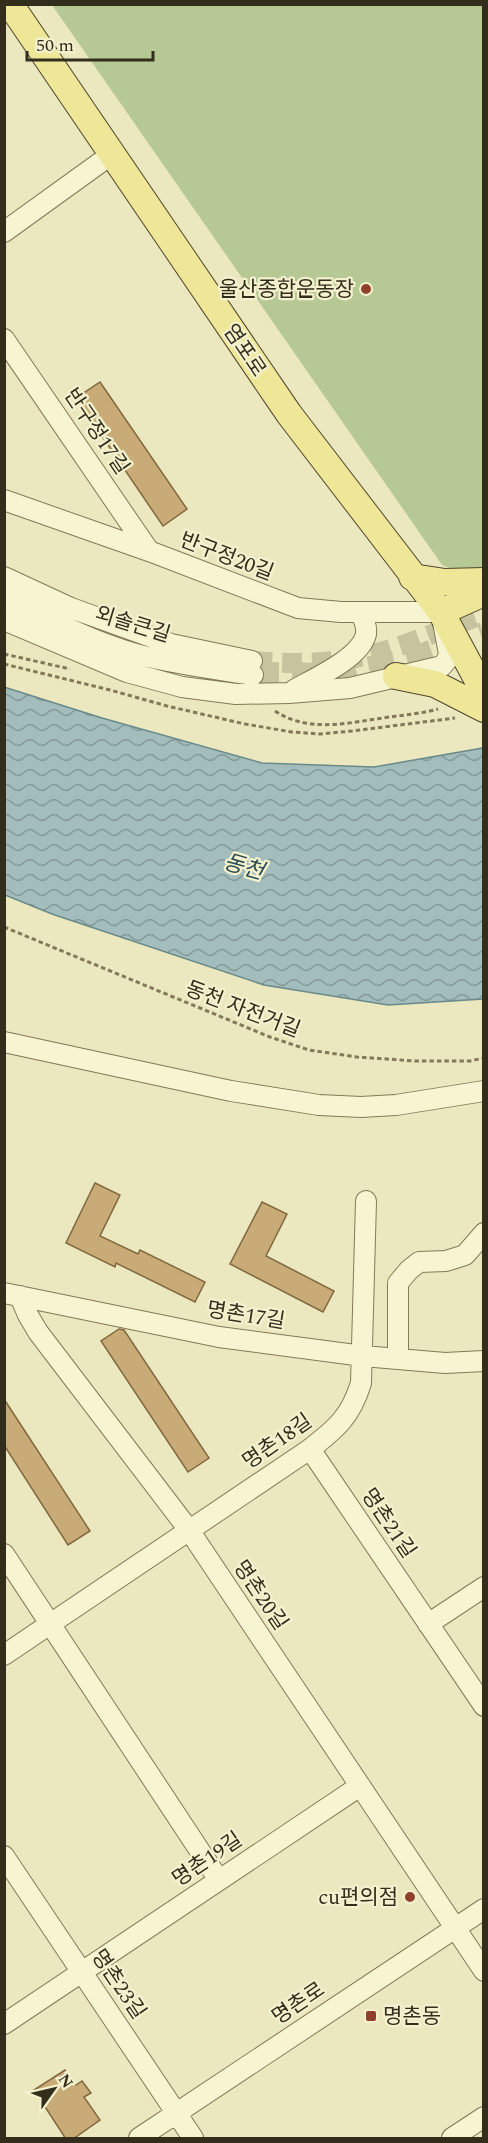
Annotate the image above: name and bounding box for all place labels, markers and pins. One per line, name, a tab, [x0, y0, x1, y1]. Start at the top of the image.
place label: 울산종합운동장	[219, 274, 354, 306]
marker: 울산종합운동장	[359, 282, 373, 296]
place label: cu편의점	[318, 1882, 398, 1914]
marker: cu편의점	[403, 1890, 417, 1904]
place label: 명촌동	[383, 2001, 441, 2033]
marker: 명촌동	[364, 2009, 378, 2023]

